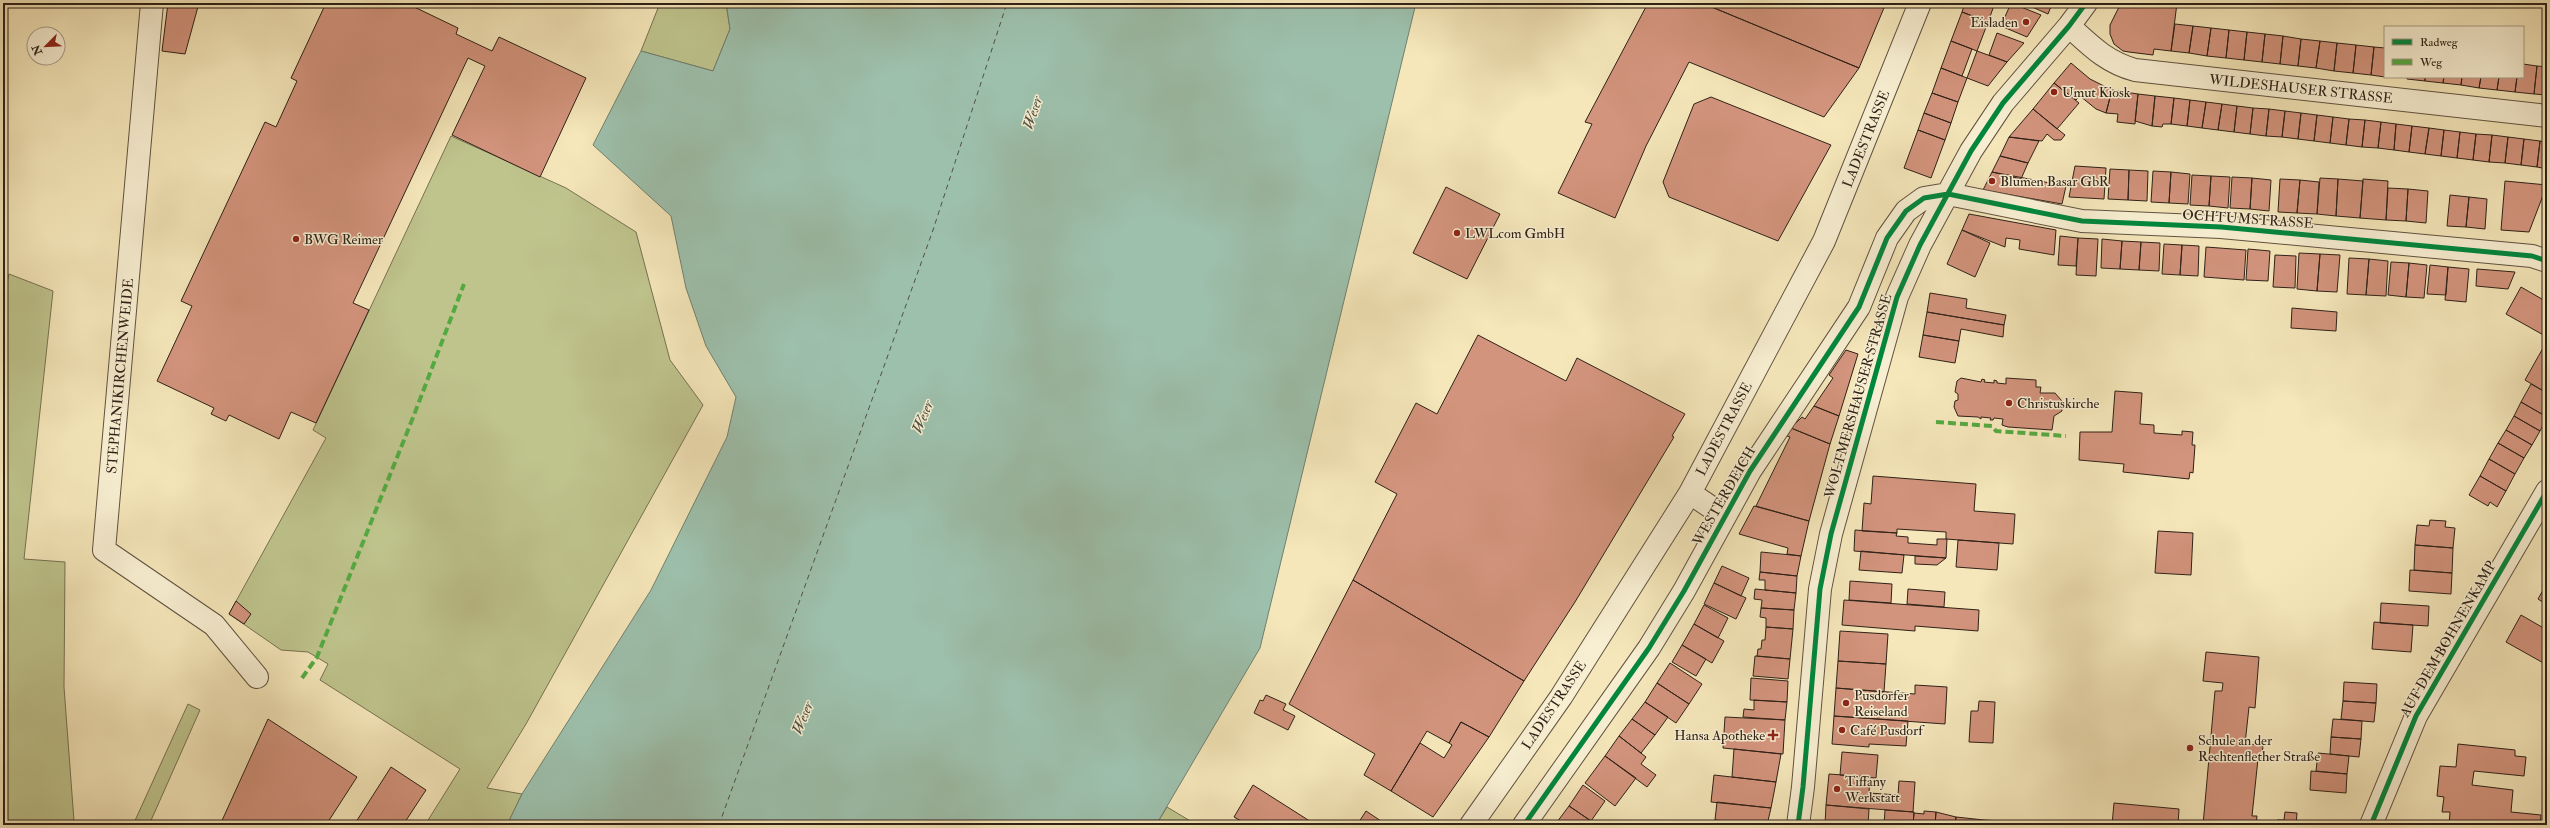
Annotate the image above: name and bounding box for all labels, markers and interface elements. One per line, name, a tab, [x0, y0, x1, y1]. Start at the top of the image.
place label: Eisladen	[1970, 14, 2018, 31]
marker: Eisladen	[2021, 17, 2031, 27]
north arrow	[26, 26, 66, 66]
legend	[2384, 26, 2524, 78]
text: Radweg	[2420, 35, 2459, 50]
text: N	[29, 42, 46, 58]
text: Weg	[2419, 55, 2443, 70]
street label: WILDESHAUSER STRASSE	[2207, 71, 2394, 107]
place label: Umut Kiosk	[2062, 84, 2131, 101]
marker: Umut Kiosk	[2049, 87, 2059, 97]
street label: LADESTRASSE	[1839, 88, 1893, 190]
water label: Weser	[1019, 93, 1048, 132]
place label: Blumen Basar GbR	[2000, 173, 2110, 190]
marker: Blumen Basar GbR	[1987, 176, 1997, 186]
street label: OCHTUMSTRASSE	[2182, 206, 2314, 232]
place label: LWLcom GmbH	[1465, 225, 1565, 242]
marker: LWLcom GmbH	[1452, 228, 1462, 238]
place label: BWG Reimer	[304, 231, 384, 248]
marker: BWG Reimer	[291, 234, 301, 244]
street label: STEPHANIKIRCHENWEIDE	[103, 278, 137, 474]
street label: WOLTMERSHAUSER STRASSE	[1820, 292, 1895, 501]
street label: LADESTRASSE	[1692, 379, 1756, 479]
place label: Christuskirche	[2017, 395, 2100, 412]
water label: Weser	[908, 396, 939, 436]
marker: Christuskirche	[2004, 398, 2014, 408]
street label: WESTERDEICH	[1688, 444, 1759, 549]
street label: AUF DEM BOHNENKAMP	[2396, 558, 2500, 721]
street label: LADESTRASSE	[1518, 657, 1590, 753]
place label: Pusdorfer Reiseland	[1854, 687, 1909, 720]
water label: Weser	[788, 697, 819, 737]
marker: Pusdorfer Reiseland	[1841, 698, 1851, 708]
place label: Café Pusdorf	[1850, 722, 1925, 739]
marker: Café Pusdorf	[1837, 725, 1847, 735]
place label: Hansa Apotheke	[1674, 727, 1765, 745]
marker: Hansa Apotheke	[1768, 730, 1778, 740]
place label: Schule an der Rechtenflether Straße	[2198, 732, 2320, 765]
marker: Schule an der Rechtenflether Straße	[2185, 743, 2195, 753]
place label: Tiffany Werkstatt	[1844, 773, 1900, 806]
marker: Tiffany Werkstatt	[1832, 784, 1842, 794]

